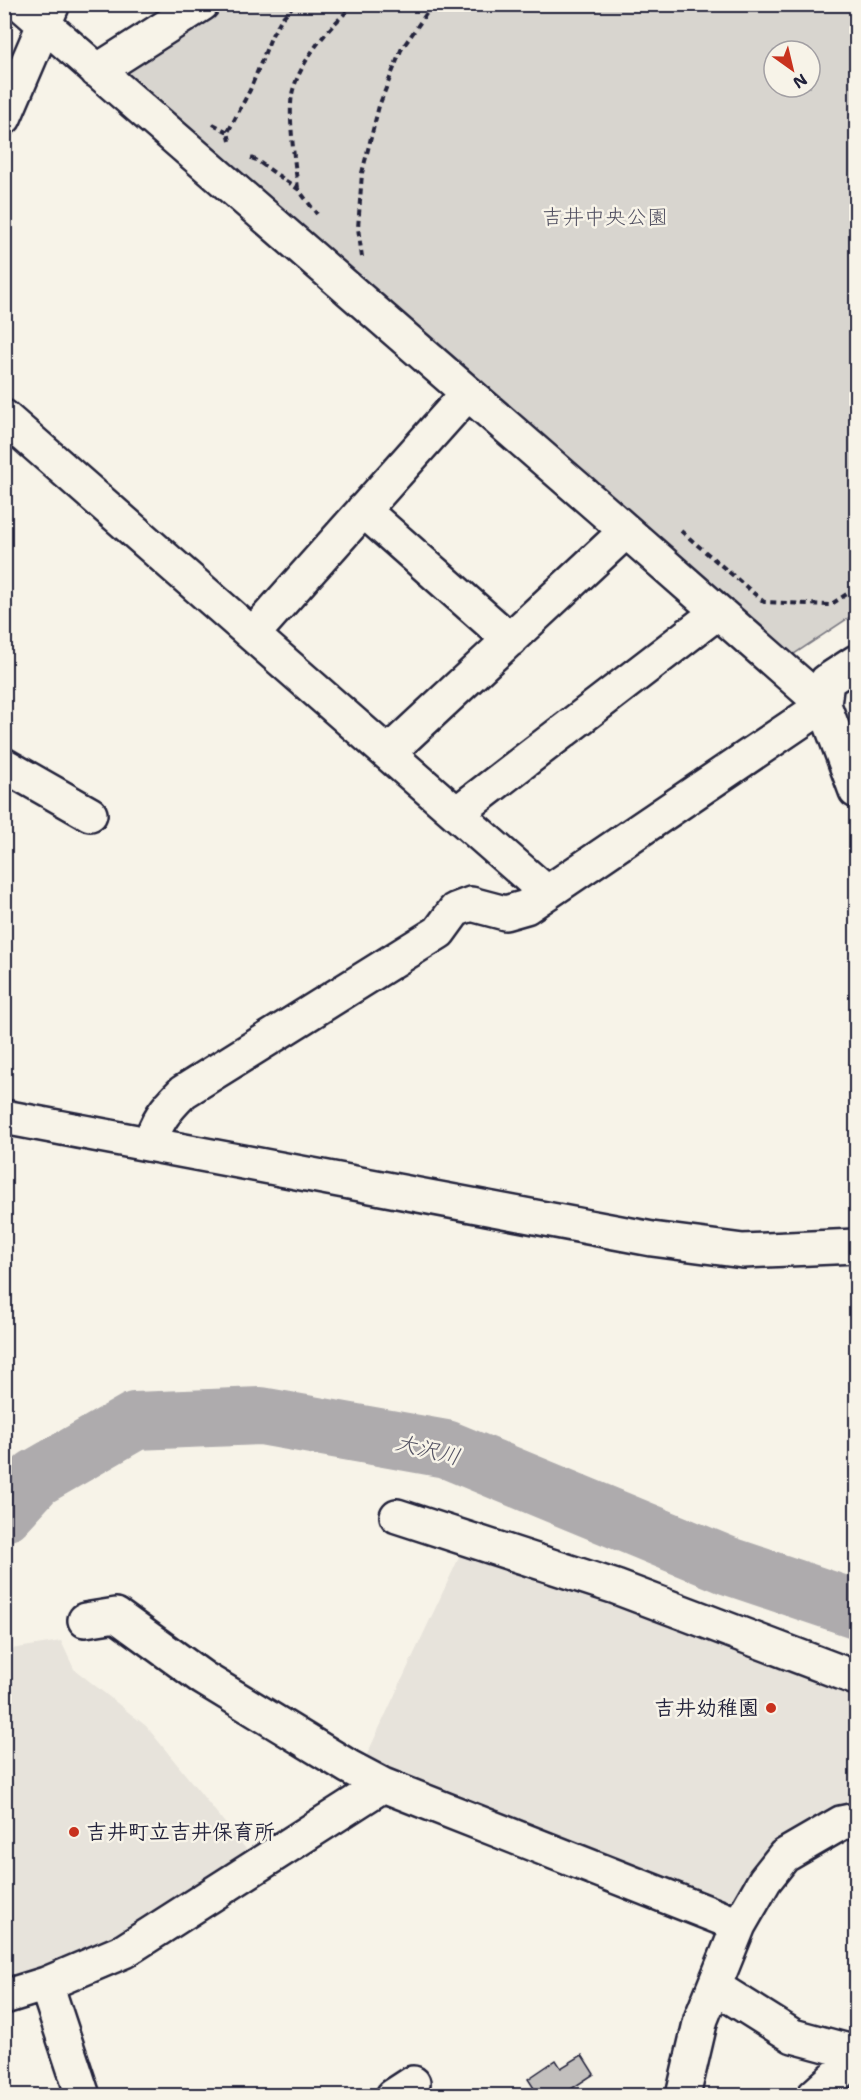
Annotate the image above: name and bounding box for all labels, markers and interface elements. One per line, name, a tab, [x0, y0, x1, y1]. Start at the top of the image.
north arrow	[762, 39, 822, 99]
text: N	[789, 69, 811, 93]
park label: 吉井中央公園	[542, 203, 668, 231]
water label: 大沢川	[392, 1427, 463, 1472]
place label: 吉井幼稚園	[654, 1694, 759, 1722]
marker: 吉井幼稚園	[764, 1701, 778, 1715]
place label: 吉井町立吉井保育所	[86, 1818, 275, 1846]
marker: 吉井町立吉井保育所	[67, 1825, 81, 1839]

